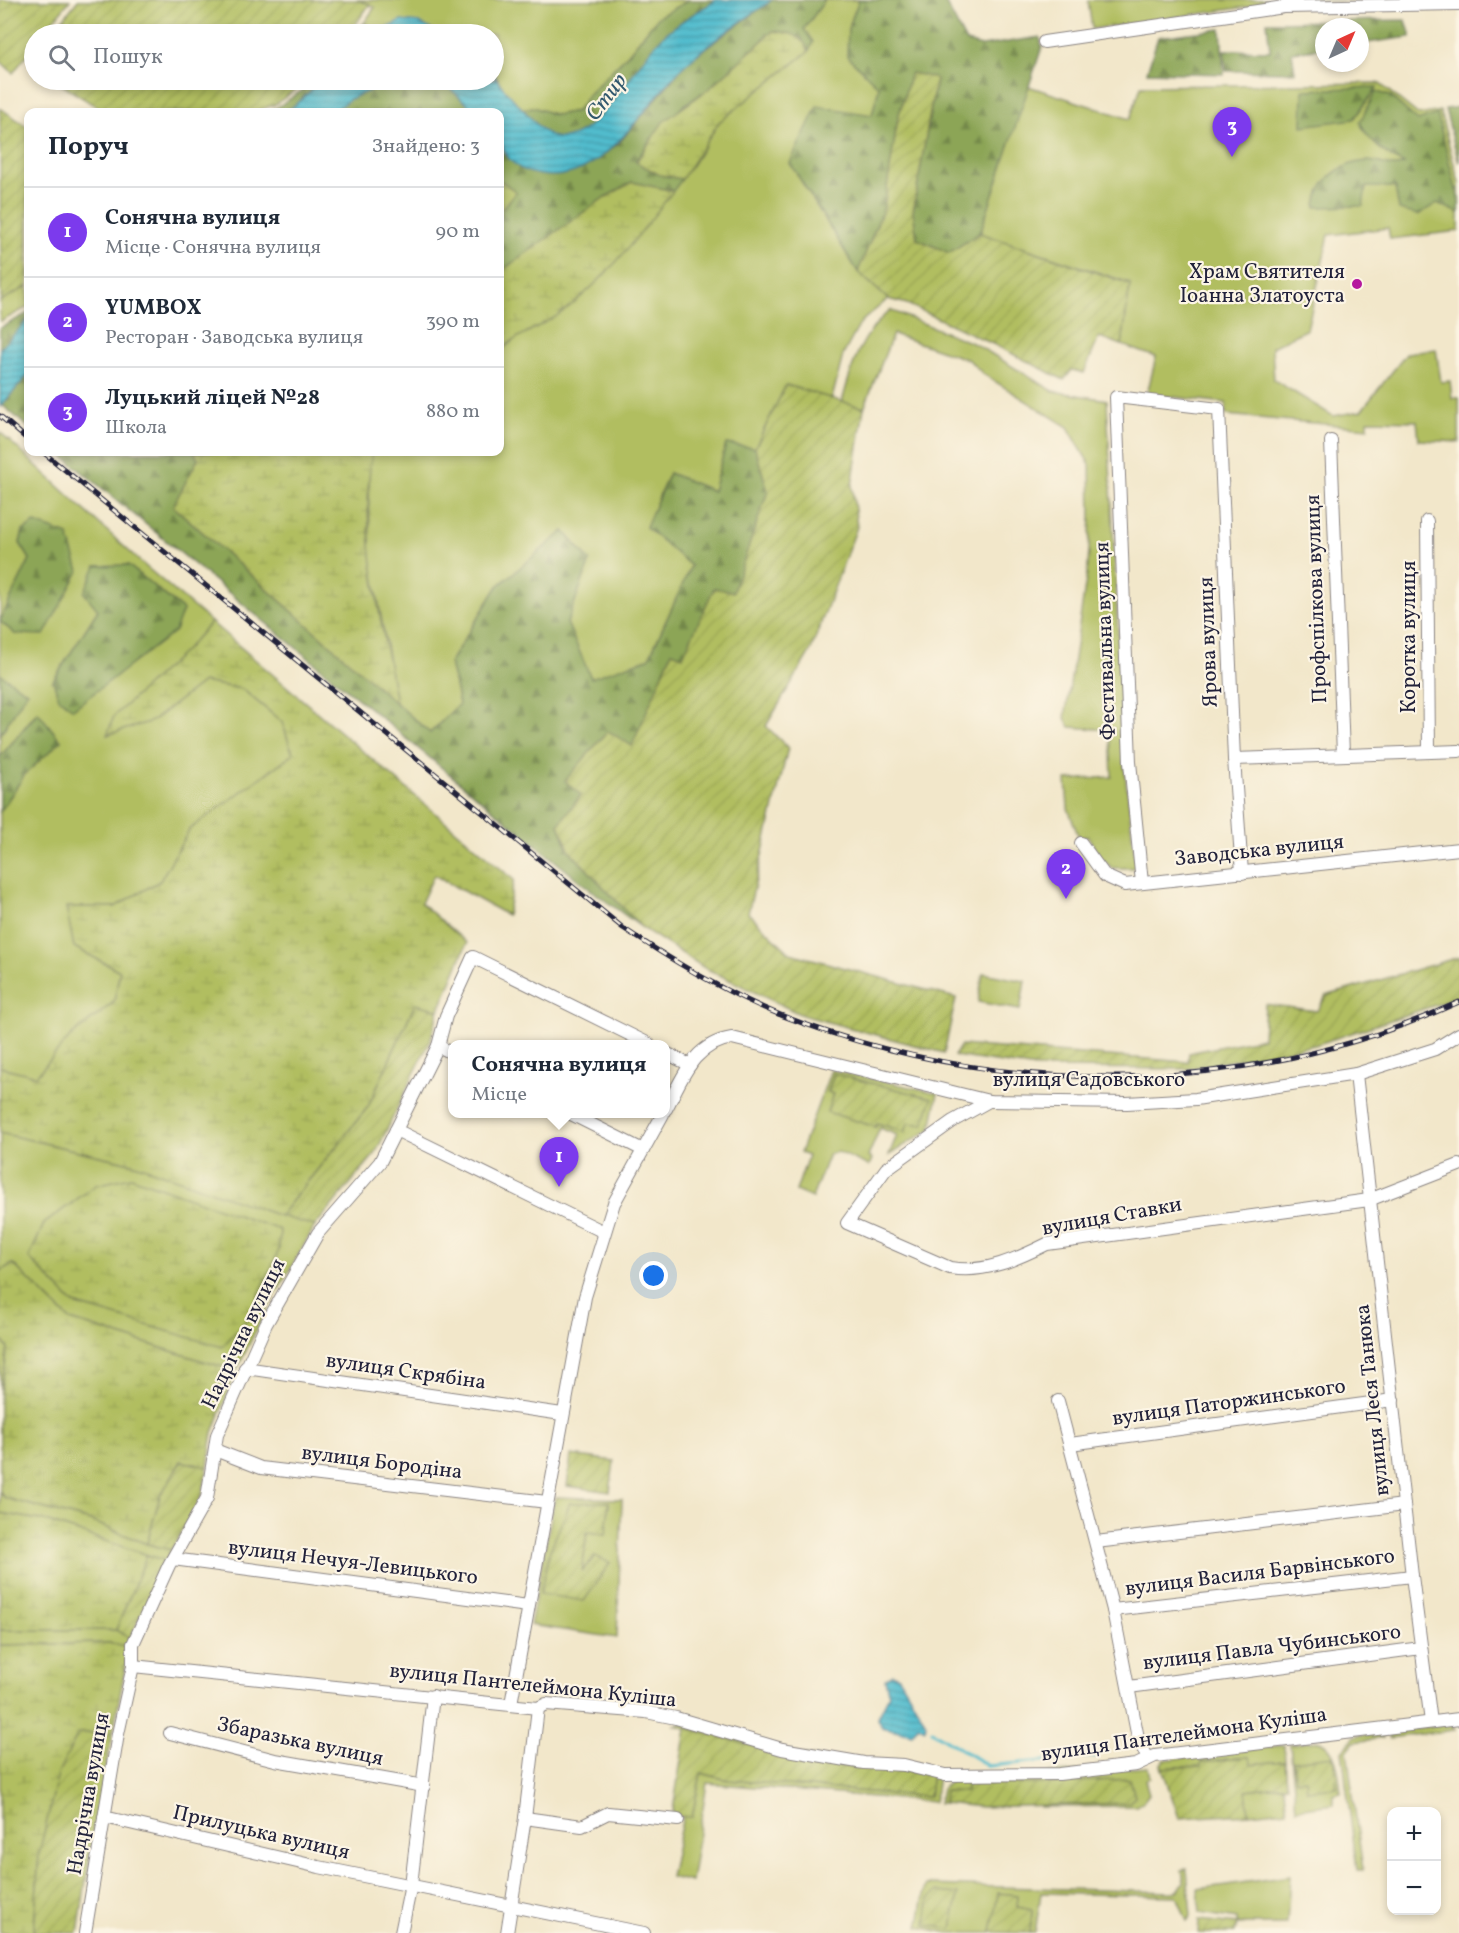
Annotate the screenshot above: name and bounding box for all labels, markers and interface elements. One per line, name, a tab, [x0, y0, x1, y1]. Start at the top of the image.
north arrow	[1315, 18, 1369, 72]
search box	[24, 24, 504, 90]
icon: search	[45, 41, 78, 74]
text: Пошук	[93, 42, 163, 73]
water label: Стир	[579, 68, 635, 128]
pin: 3	[1212, 108, 1252, 157]
text: Поруч	[48, 129, 129, 165]
text: Знайдено: 3	[372, 133, 480, 161]
text: Сонячна вулиця	[105, 203, 280, 234]
text: 1	[63, 218, 72, 246]
text: 90 m	[436, 218, 480, 246]
text: Місце · Сонячна вулиця	[105, 234, 321, 262]
place label: Храм Святителя Іоанна Златоуста	[1180, 258, 1345, 311]
marker: Храм Святителя Іоанна Златоуста	[1350, 277, 1364, 291]
text: YUMBOX	[105, 293, 202, 324]
text: 2	[62, 308, 73, 336]
text: 390 m	[426, 308, 480, 336]
text: Ресторан · Заводська вулиця	[105, 324, 363, 352]
text: Луцький ліцей №28	[105, 383, 320, 414]
text: 3	[62, 398, 73, 426]
text: 880 m	[426, 398, 480, 426]
text: Школа	[105, 414, 167, 442]
street label: Профспілкова вулиця	[1299, 494, 1335, 704]
street label: Фестивальна вулиця	[1088, 541, 1124, 741]
street label: Коротка вулиця	[1395, 561, 1424, 713]
street label: Ярова вулиця	[1192, 576, 1226, 708]
street label: Заводська вулиця	[1173, 828, 1345, 874]
pin: 2	[1046, 850, 1086, 899]
popup	[448, 1040, 670, 1118]
text: Сонячна вулиця	[471, 1050, 647, 1081]
street label: вулиця Садовського	[993, 1066, 1185, 1095]
text: Місце	[471, 1081, 527, 1109]
pin: 1	[540, 1138, 578, 1187]
street label: вулиця Ставки	[1040, 1190, 1184, 1244]
street label: Надрічна вулиця	[195, 1254, 293, 1414]
your location	[639, 1261, 668, 1290]
street label: вулиця Леся Танюка	[1349, 1303, 1397, 1497]
street label: вулиця Скрябіна	[324, 1346, 488, 1398]
street label: вулиця Паторжинського	[1110, 1372, 1348, 1434]
street label: вулиця Бородіна	[300, 1439, 464, 1487]
street label: вулиця Нечуя-Левицького	[226, 1533, 480, 1593]
street label: вулиця Василя Барвінського	[1123, 1542, 1397, 1604]
street label: вулиця Павла Чубинського	[1141, 1618, 1403, 1678]
street label: вулиця Пантелеймона Куліша	[388, 1656, 678, 1716]
street label: вулиця Пантелеймона Куліша	[1039, 1701, 1329, 1769]
street label: Збаразька вулиця	[214, 1710, 386, 1774]
street label: Надрічна вулиця	[60, 1711, 118, 1877]
street label: Прилуцька вулиця	[170, 1799, 352, 1867]
map controls	[1387, 1807, 1441, 1915]
button: +	[1387, 1807, 1441, 1861]
button: −	[1387, 1861, 1441, 1915]

